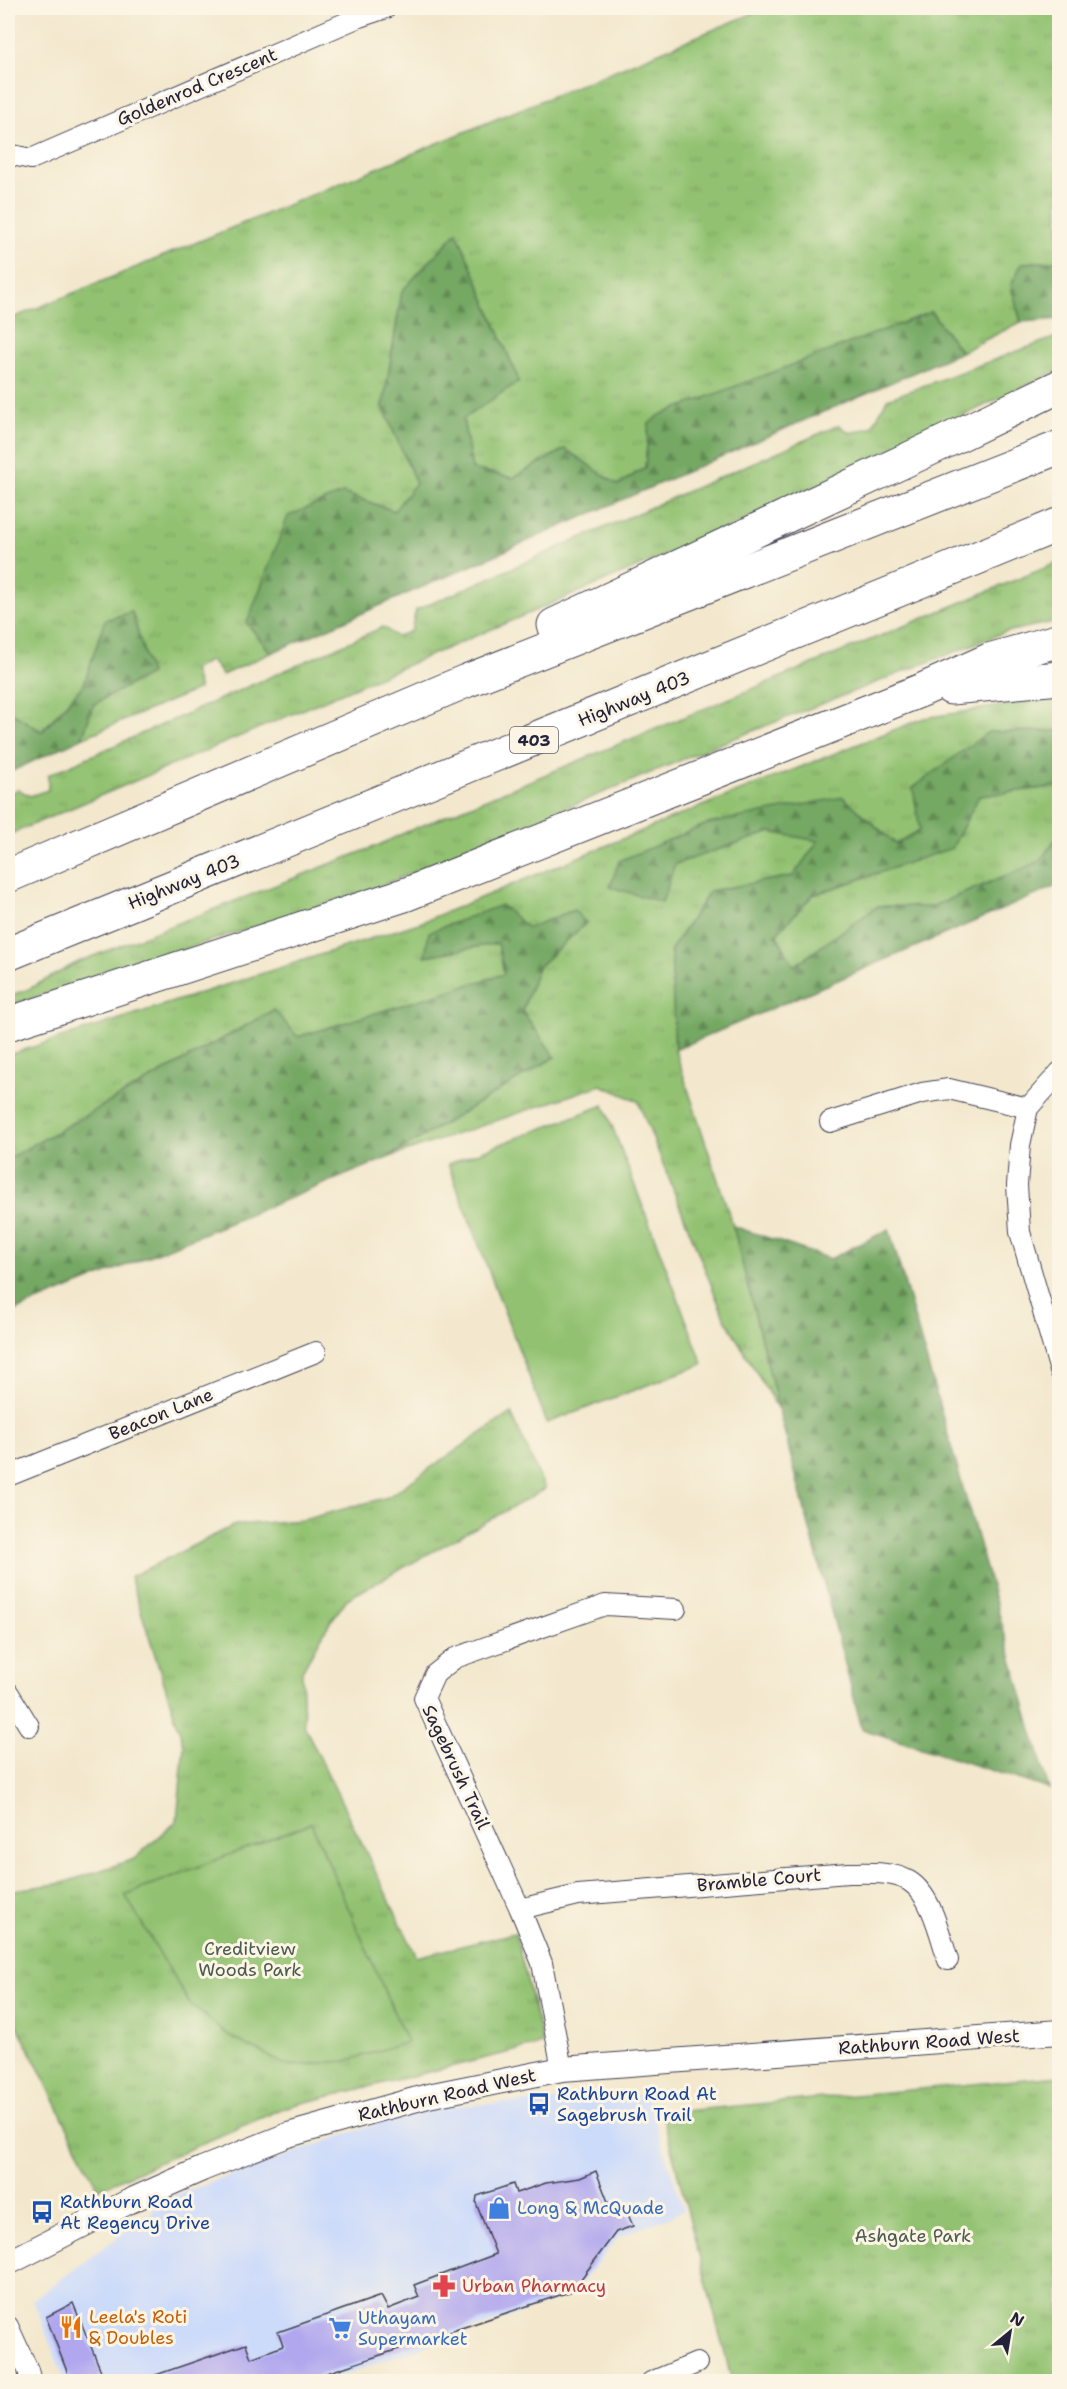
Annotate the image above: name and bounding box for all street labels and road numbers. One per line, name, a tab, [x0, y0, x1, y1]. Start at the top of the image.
street label: Goldenrod Crescent	[113, 42, 281, 132]
street label: Highway 403	[574, 666, 694, 732]
road number: 403	[510, 727, 558, 753]
street label: Highway 403	[124, 849, 244, 915]
street label: Beacon Lane	[105, 1382, 217, 1446]
street label: Sagebrush Trail	[417, 1701, 496, 1834]
street label: Bramble Court	[696, 1863, 822, 1897]
street label: Rathburn Road West	[837, 2024, 1021, 2060]
street label: Rathburn Road West	[356, 2063, 538, 2127]

